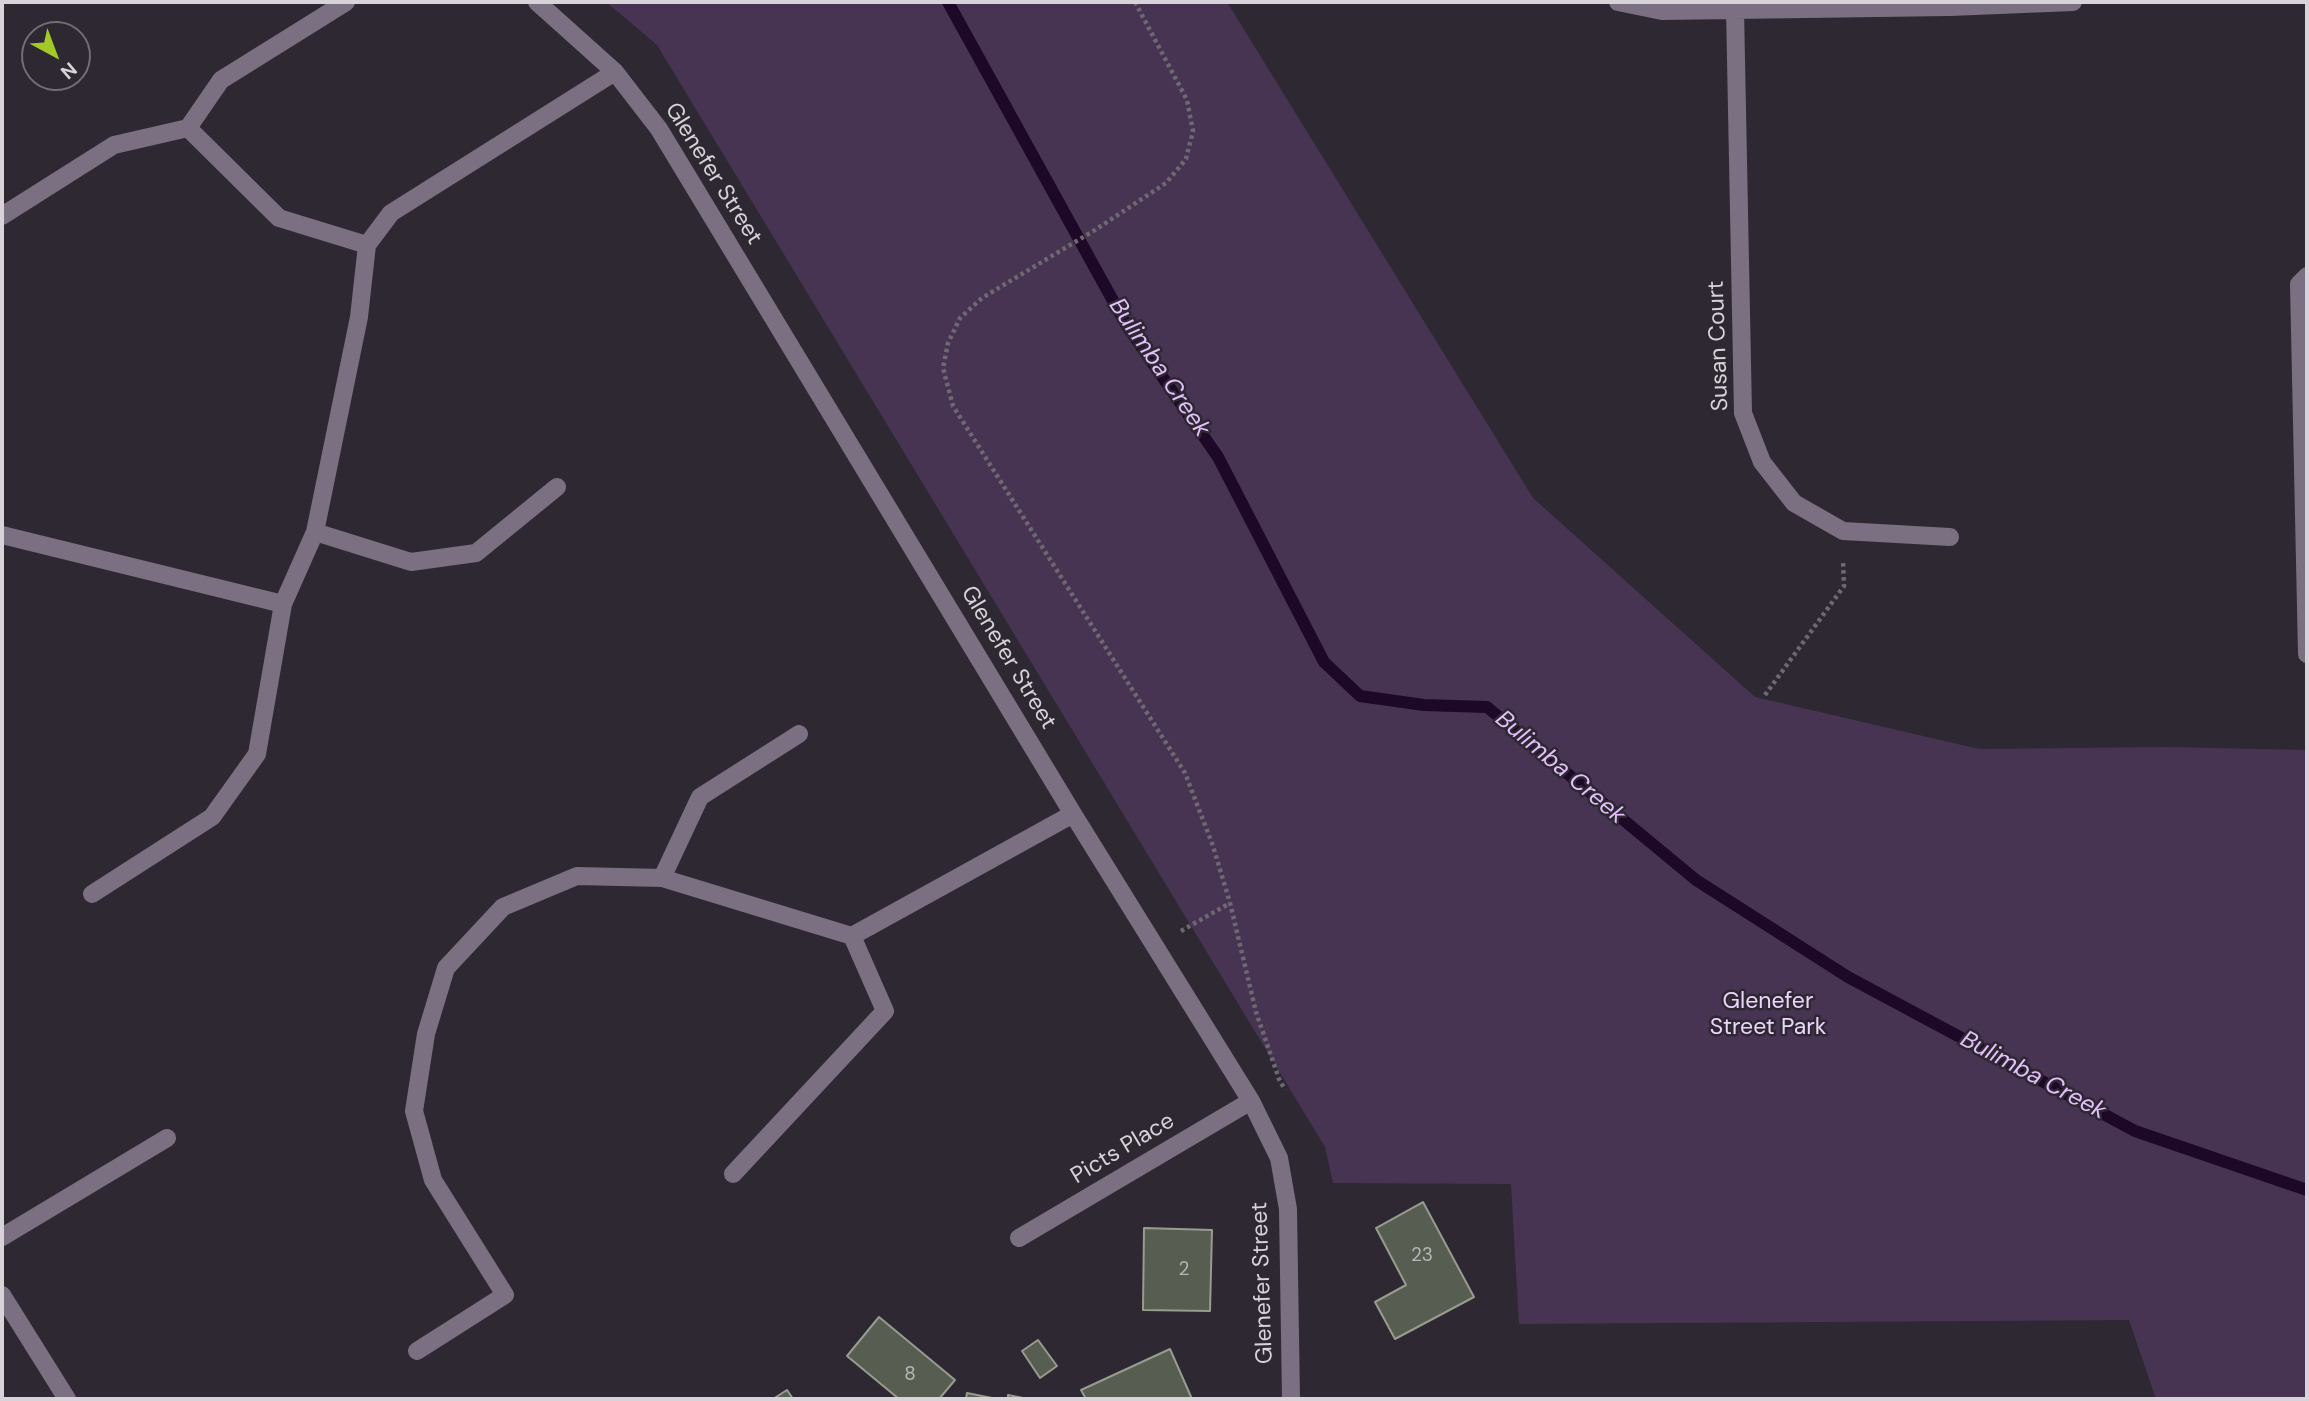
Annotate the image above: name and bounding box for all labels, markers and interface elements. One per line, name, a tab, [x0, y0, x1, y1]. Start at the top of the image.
north arrow	[21, 21, 91, 91]
text: N	[55, 57, 82, 85]
street label: Glenefer Street	[658, 98, 768, 250]
street label: Susan Court	[1703, 280, 1735, 412]
water label: Bulimba Creek	[1102, 293, 1216, 443]
street label: Glenefer Street	[954, 581, 1062, 735]
water label: Bulimba Creek	[1489, 705, 1631, 831]
park label: Glenefer Street Park	[1710, 988, 1826, 1042]
water label: Bulimba Creek	[1955, 1025, 2111, 1127]
street label: Picts Place	[1066, 1107, 1180, 1191]
street label: Glenefer Street	[1246, 1202, 1280, 1364]
house number: 23	[1411, 1245, 1433, 1267]
house number: 2	[1179, 1259, 1189, 1281]
house number: 8	[904, 1364, 916, 1386]

